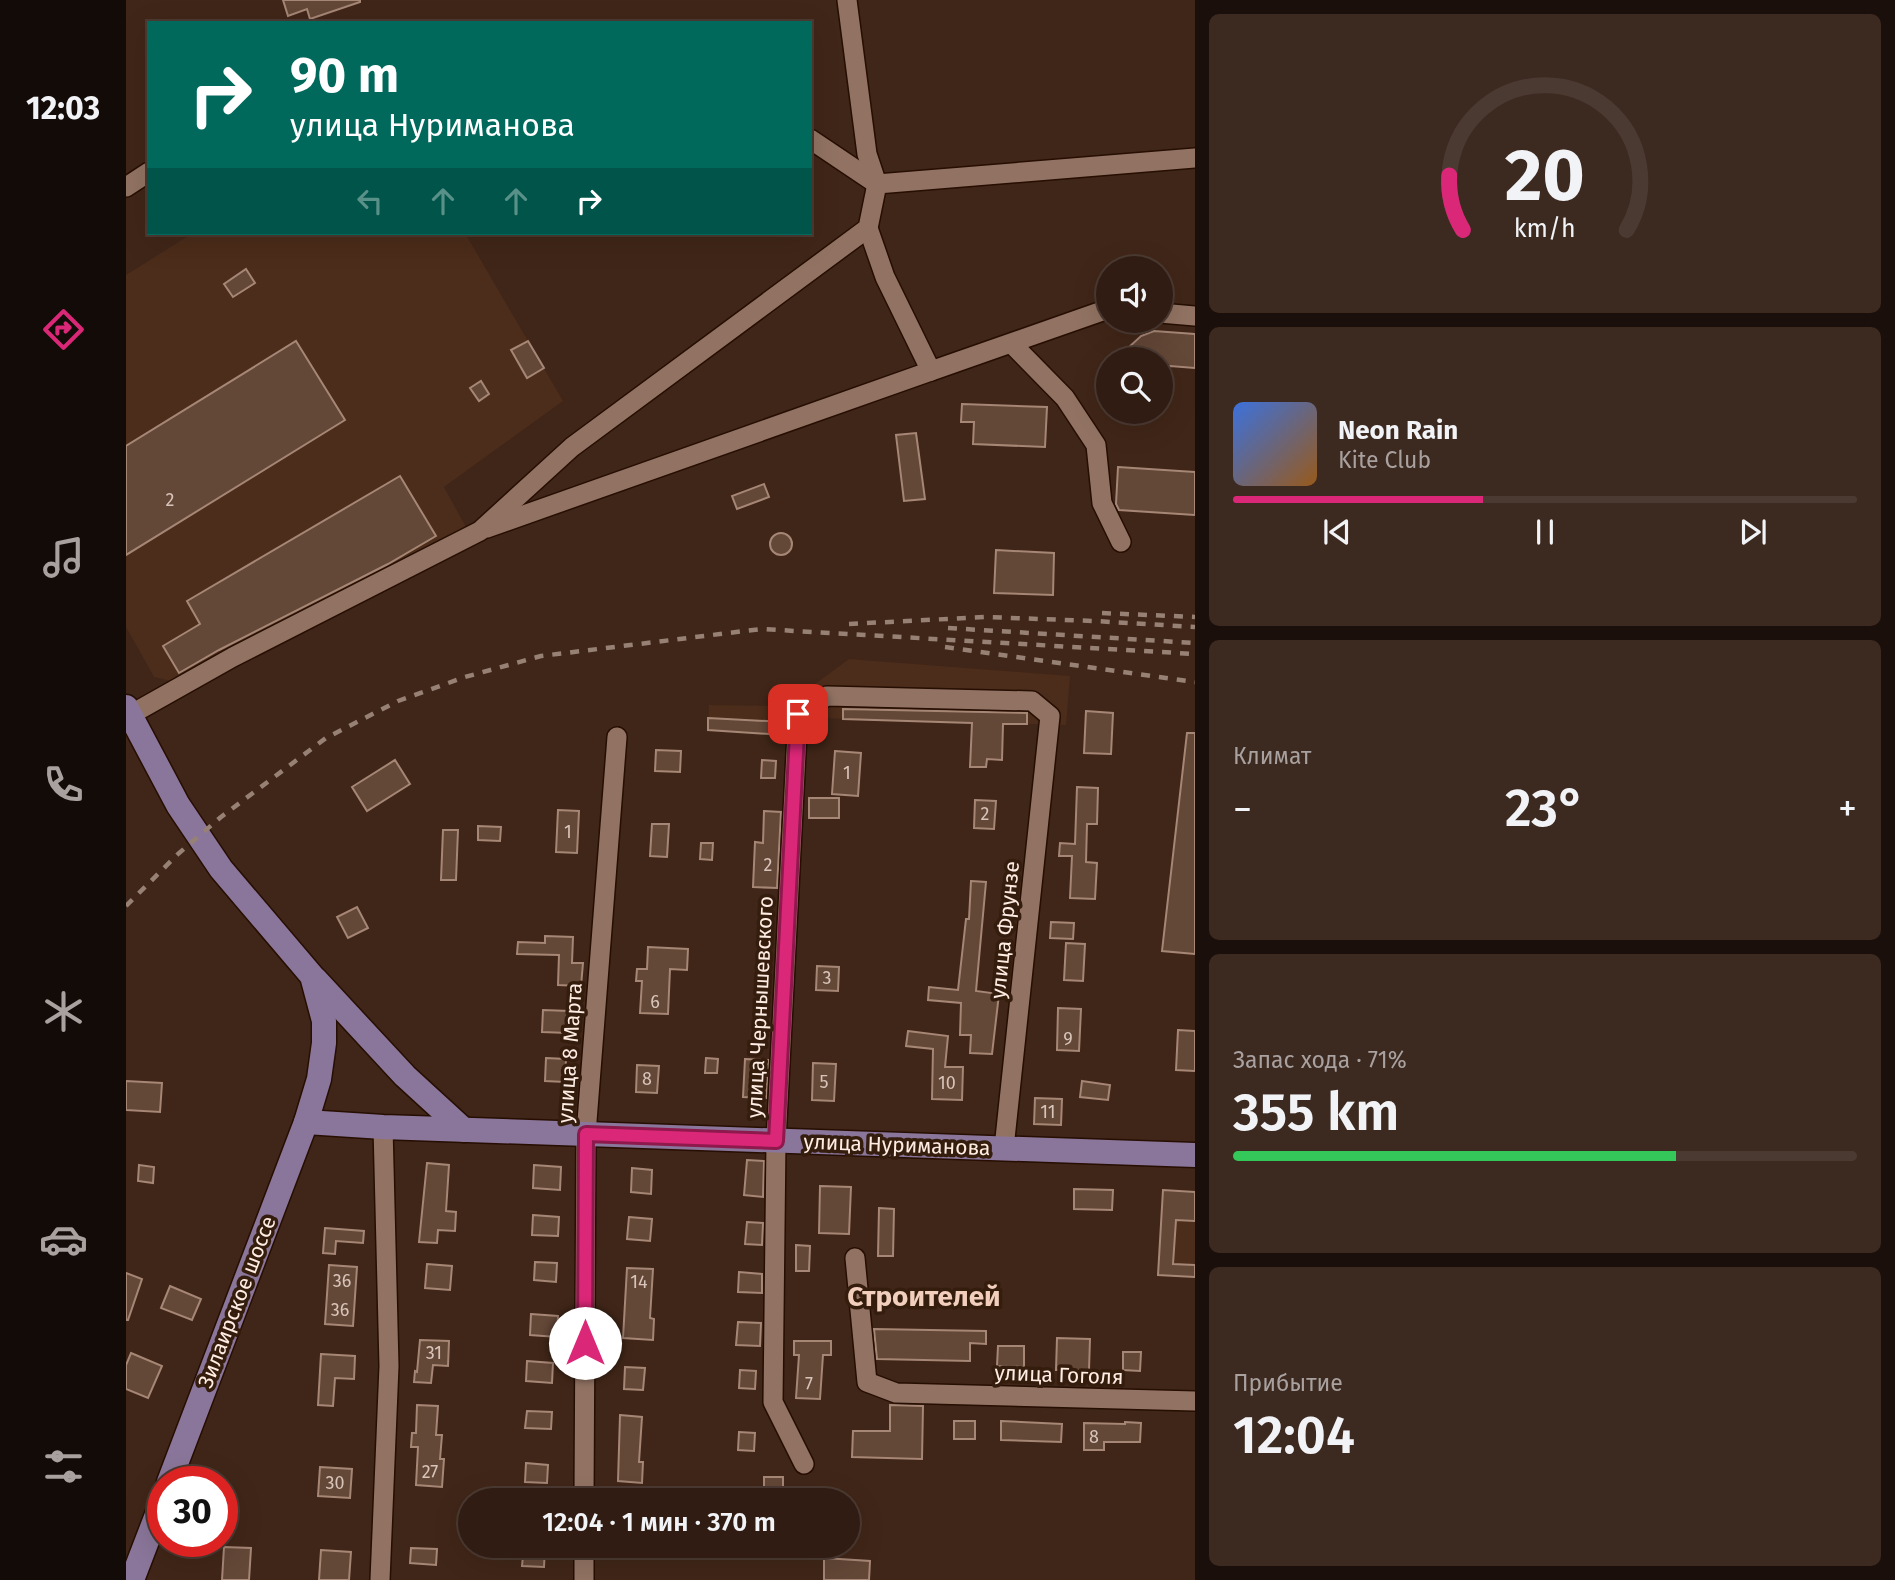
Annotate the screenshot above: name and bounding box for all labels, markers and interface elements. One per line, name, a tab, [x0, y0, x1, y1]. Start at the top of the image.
text: 90 m	[290, 46, 399, 105]
icon: right	[175, 49, 266, 140]
text: 12:03	[26, 89, 100, 127]
text: улица Нуриманова	[290, 106, 575, 144]
text: 20	[1505, 132, 1585, 219]
icon: left	[351, 182, 389, 220]
icon: ahead	[424, 182, 462, 220]
icon: ahead	[497, 182, 535, 220]
icon: right	[570, 182, 608, 220]
text: km/h	[1514, 213, 1576, 243]
map controls	[1096, 256, 1173, 424]
button: sound	[1096, 256, 1173, 333]
icon: directions	[39, 305, 88, 354]
button: search	[1096, 347, 1173, 424]
text: Neon Rain	[1338, 415, 1458, 446]
text: Kite Club	[1338, 446, 1431, 474]
house number: 2	[166, 489, 175, 511]
icon: previous	[1318, 513, 1356, 551]
icon: pause	[1526, 513, 1564, 551]
icon: next	[1734, 513, 1772, 551]
icon: music	[39, 533, 88, 582]
pin	[768, 684, 828, 744]
icon: arrive	[779, 695, 817, 733]
text: Климат	[1233, 742, 1311, 770]
icon: phone	[39, 760, 88, 809]
house number: 1	[843, 762, 851, 784]
text: 23°	[1505, 777, 1585, 840]
text: −	[1233, 786, 1252, 832]
text: +	[1838, 786, 1857, 832]
house number: 2	[981, 803, 990, 825]
house number: 1	[564, 821, 572, 843]
house number: 2	[764, 854, 773, 876]
street label: улица Фрунзе	[985, 860, 1025, 1000]
street label: улица Чернышевского	[741, 895, 779, 1119]
house number: 3	[823, 967, 831, 989]
street label: улица 8 Марта	[552, 982, 588, 1124]
icon: climate	[39, 987, 88, 1036]
house number: 6	[650, 991, 660, 1013]
house number: 9	[1063, 1028, 1073, 1050]
text: Запас хода · 71%	[1233, 1046, 1407, 1074]
house number: 8	[642, 1068, 652, 1090]
house number: 5	[819, 1071, 829, 1093]
house number: 10	[938, 1072, 956, 1094]
text: 355 km	[1233, 1081, 1399, 1144]
house number: 11	[1040, 1101, 1056, 1123]
street label: улица Нуриманова	[803, 1129, 991, 1161]
street label: Зилаирское шоссе	[192, 1212, 282, 1392]
icon: car	[39, 1215, 88, 1264]
house number: 36	[333, 1270, 351, 1292]
house number: 14	[630, 1271, 648, 1293]
district label: Строителей	[847, 1280, 1001, 1313]
house number: 36	[331, 1299, 349, 1321]
position arrow	[548, 1306, 622, 1380]
house number: 31	[426, 1342, 442, 1364]
street label: улица Гоголя	[994, 1360, 1124, 1390]
text: Прибытие	[1233, 1369, 1343, 1397]
house number: 7	[805, 1373, 813, 1395]
text: 12:04	[1233, 1404, 1355, 1467]
house number: 8	[1089, 1426, 1099, 1448]
icon: filters	[39, 1442, 88, 1491]
house number: 27	[422, 1461, 438, 1483]
speed limit sign: 30	[147, 1466, 238, 1557]
house number: 30	[325, 1472, 345, 1494]
text: 12:04 · 1 мин · 370 m	[542, 1507, 776, 1538]

